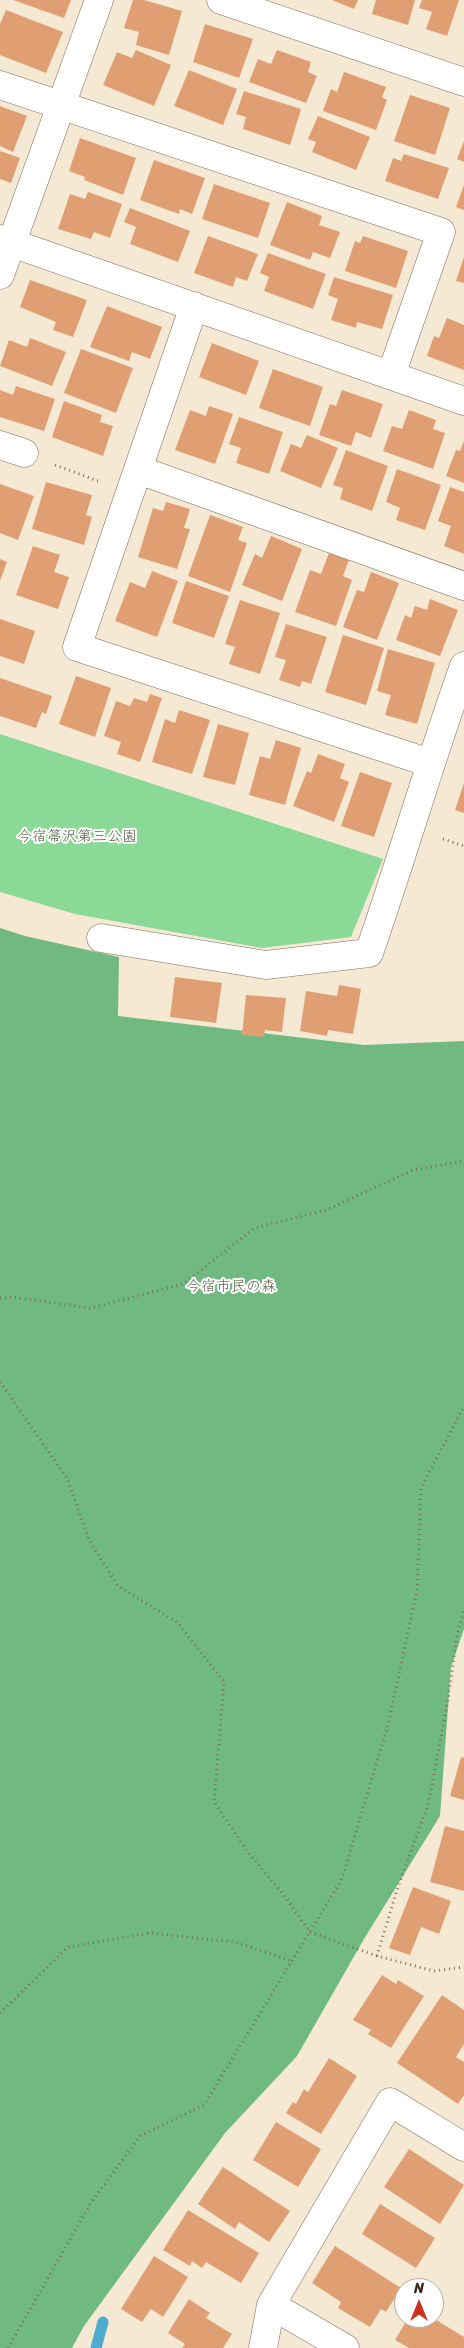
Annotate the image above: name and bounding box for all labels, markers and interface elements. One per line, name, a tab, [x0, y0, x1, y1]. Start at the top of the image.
park label: 今宿箒沢第三公園	[17, 828, 137, 846]
park label: 今宿市民の森	[186, 1278, 276, 1296]
text: N	[414, 2276, 424, 2301]
north arrow	[394, 2278, 444, 2328]

